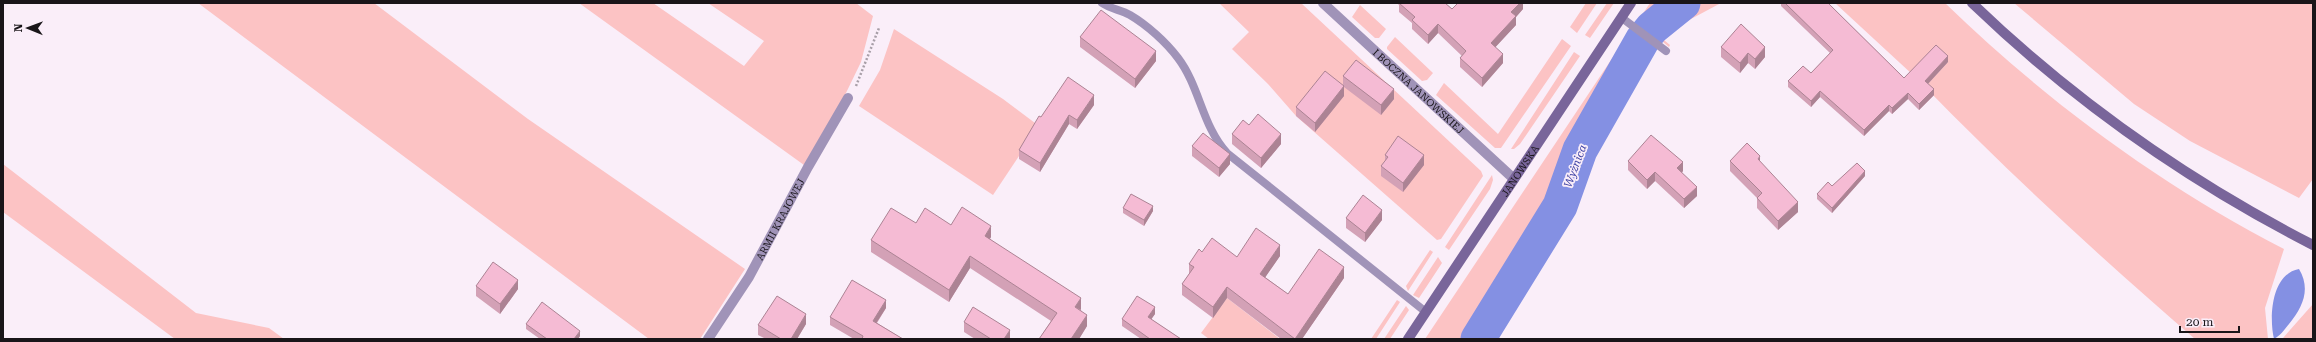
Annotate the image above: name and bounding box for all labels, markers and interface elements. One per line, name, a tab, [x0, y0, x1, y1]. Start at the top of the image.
north arrow	[8, 8, 48, 48]
text: N	[12, 23, 25, 32]
street label: I BOCZNA JANOWSKIEJ	[1371, 47, 1466, 136]
street label: JANOWSKA	[1499, 143, 1541, 199]
water label: Wyżnica	[1561, 143, 1590, 189]
street label: ARMII KRAJOWEJ	[754, 176, 807, 262]
scale bar	[2180, 308, 2239, 334]
text: 20 m	[2186, 315, 2213, 329]

